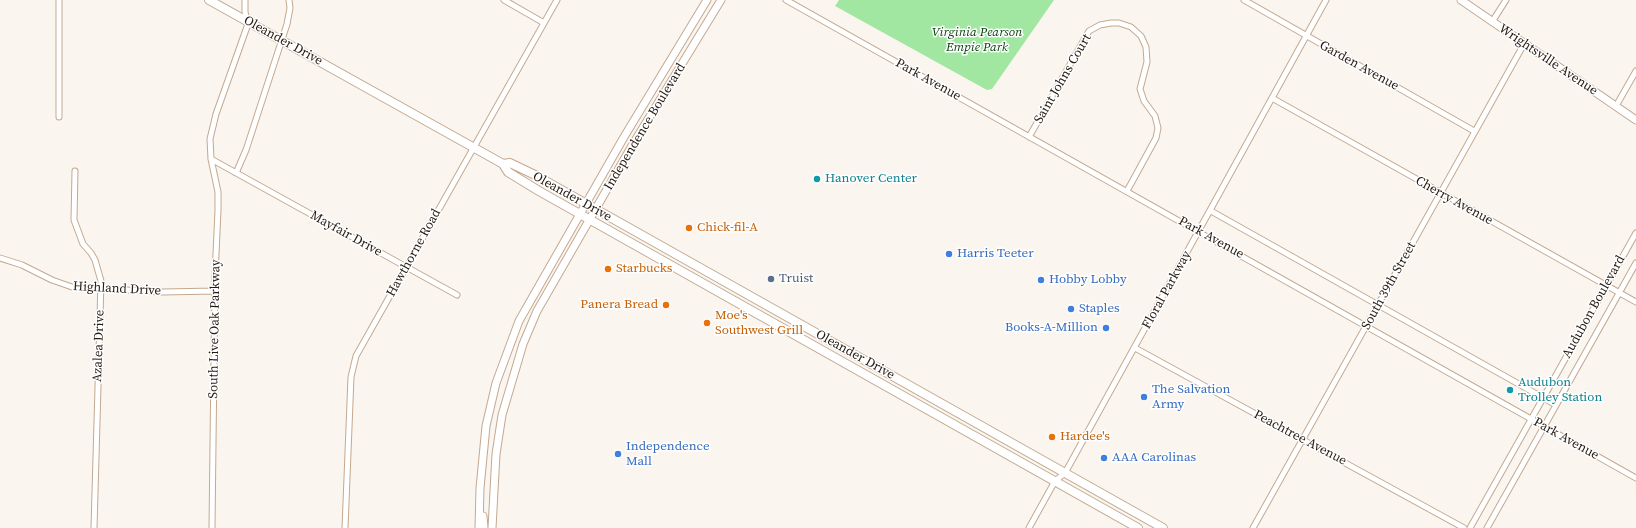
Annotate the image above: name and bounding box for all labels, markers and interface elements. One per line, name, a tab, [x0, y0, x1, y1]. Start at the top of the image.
street label: Oleander Drive	[241, 13, 325, 69]
street label: Wrightsville Avenue	[1496, 21, 1600, 99]
park label: Virginia Pearson Empie Park	[932, 25, 1022, 56]
street label: Saint Johns Court	[1031, 31, 1095, 127]
street label: Garden Avenue	[1317, 38, 1401, 94]
street label: Park Avenue	[893, 56, 963, 104]
street label: Independence Boulevard	[601, 61, 689, 193]
street label: Oleander Drive	[530, 169, 614, 225]
place label: Hanover Center	[825, 171, 917, 187]
street label: Cherry Avenue	[1413, 173, 1495, 229]
marker: Hanover Center	[812, 174, 822, 184]
street label: Hawthorne Road	[383, 206, 445, 300]
street label: Mayfair Drive	[307, 208, 385, 260]
street label: Park Avenue	[1176, 214, 1246, 262]
place label: Chick-fil-A	[697, 220, 758, 236]
marker: Chick-fil-A	[684, 223, 694, 233]
street label: South 39th Street	[1358, 239, 1420, 333]
place label: Harris Teeter	[957, 246, 1034, 262]
street label: Floral Parkway	[1139, 248, 1195, 332]
marker: Harris Teeter	[944, 249, 954, 259]
street label: Audubon Boulevard	[1559, 253, 1629, 361]
street label: South Live Oak Parkway	[206, 259, 224, 399]
place label: Starbucks	[616, 261, 672, 277]
marker: Starbucks	[603, 264, 613, 274]
place label: Truist	[779, 271, 813, 287]
place label: Hobby Lobby	[1049, 272, 1127, 288]
marker: Truist	[766, 274, 776, 284]
marker: Hobby Lobby	[1036, 275, 1046, 285]
street label: Highland Drive	[72, 279, 162, 299]
place label: Panera Bread	[580, 297, 658, 313]
marker: Panera Bread	[661, 300, 671, 310]
place label: Staples	[1079, 301, 1120, 317]
marker: Staples	[1066, 304, 1076, 314]
place label: Moe's Southwest Grill	[715, 308, 803, 339]
street label: Azalea Drive	[90, 309, 108, 383]
marker: Moe's Southwest Grill	[702, 318, 712, 328]
place label: Books-A-Million	[1005, 320, 1098, 336]
marker: Books-A-Million	[1101, 323, 1111, 333]
street label: Oleander Drive	[813, 327, 897, 383]
place label: Audubon Trolley Station	[1518, 375, 1602, 406]
place label: The Salvation Army	[1152, 382, 1230, 413]
marker: Audubon Trolley Station	[1505, 385, 1515, 395]
marker: The Salvation Army	[1139, 392, 1149, 402]
street label: Peachtree Avenue	[1251, 407, 1349, 469]
street label: Park Avenue	[1531, 415, 1601, 463]
place label: Hardee's	[1060, 429, 1110, 445]
marker: Hardee's	[1047, 432, 1057, 442]
place label: Independence Mall	[626, 439, 710, 470]
marker: Independence Mall	[613, 449, 623, 459]
place label: AAA Carolinas	[1112, 450, 1196, 466]
marker: AAA Carolinas	[1099, 453, 1109, 463]

